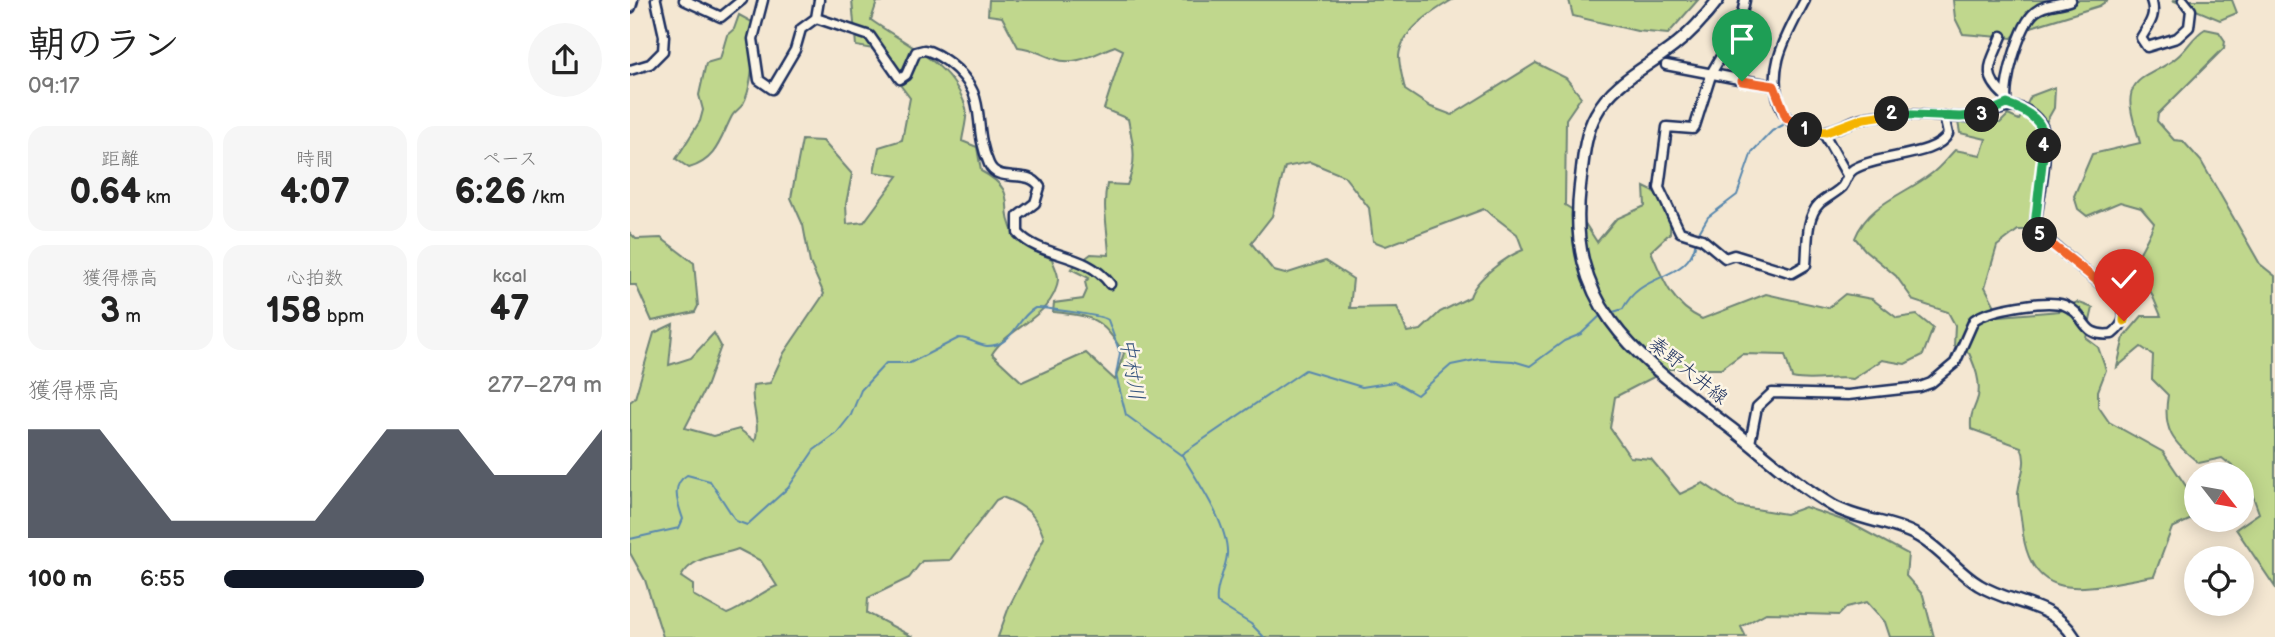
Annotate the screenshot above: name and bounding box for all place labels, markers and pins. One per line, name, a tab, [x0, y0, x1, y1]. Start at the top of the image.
pin	[1712, 9, 1772, 81]
pin: 2	[1874, 96, 1910, 132]
pin: 3	[1964, 97, 2000, 132]
pin: 1	[1788, 113, 1822, 148]
pin: 4	[2026, 128, 2062, 164]
pin: 5	[2022, 218, 2058, 252]
pin	[2094, 249, 2154, 321]

